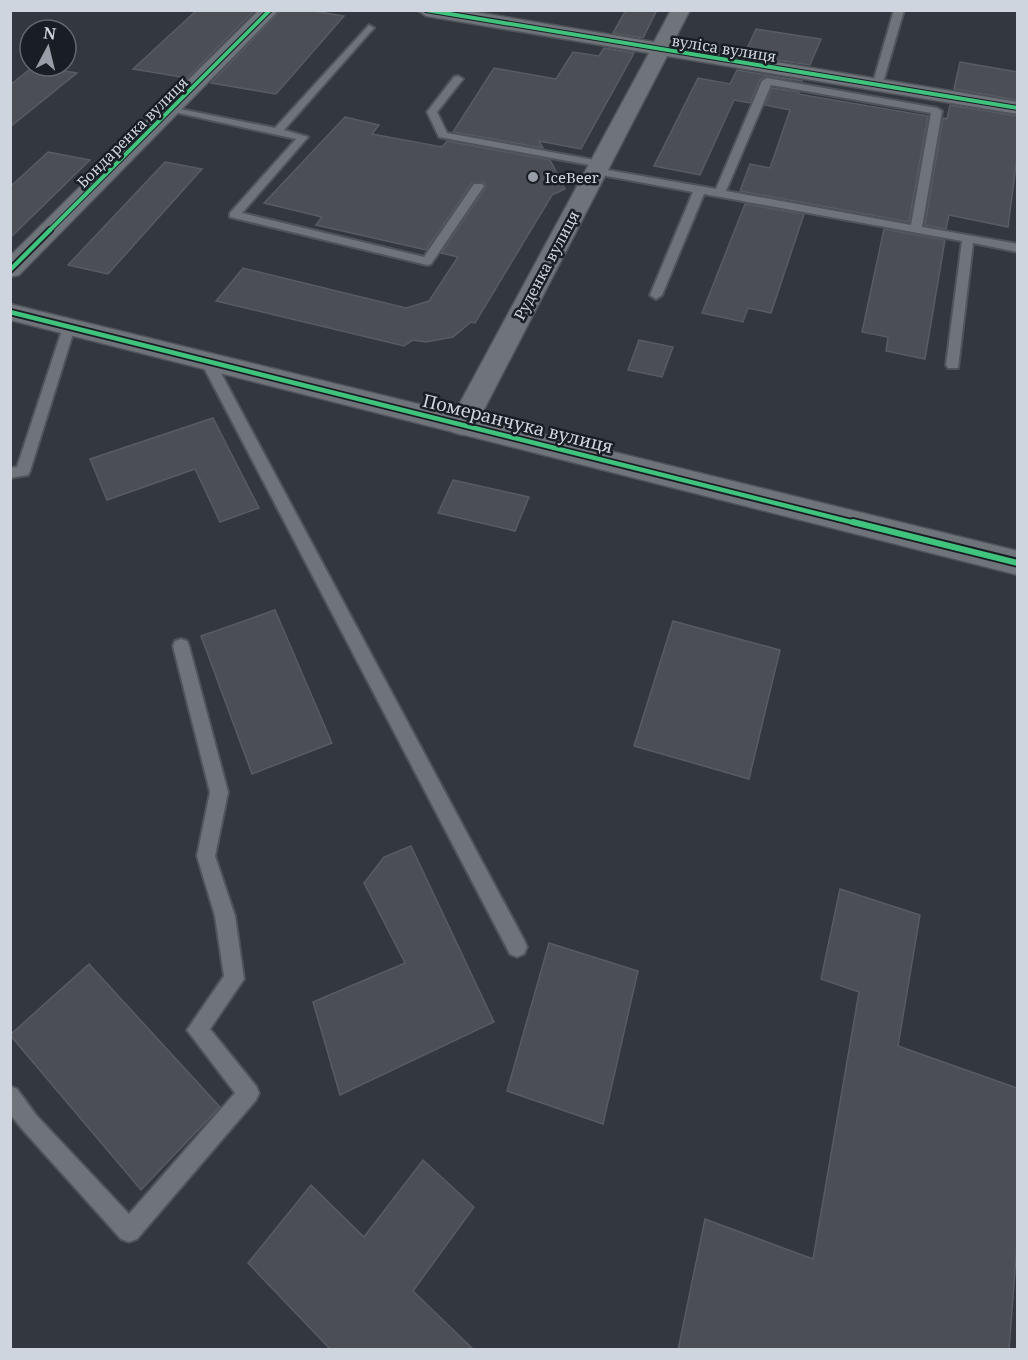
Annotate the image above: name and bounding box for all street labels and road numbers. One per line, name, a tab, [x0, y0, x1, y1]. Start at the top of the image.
street label: вуліса вулиця	[670, 30, 778, 66]
street label: Бондаренка вулиця	[72, 72, 192, 192]
street label: Руденка вулиця	[509, 207, 583, 323]
street label: Померанчука вулиця	[420, 388, 616, 458]

